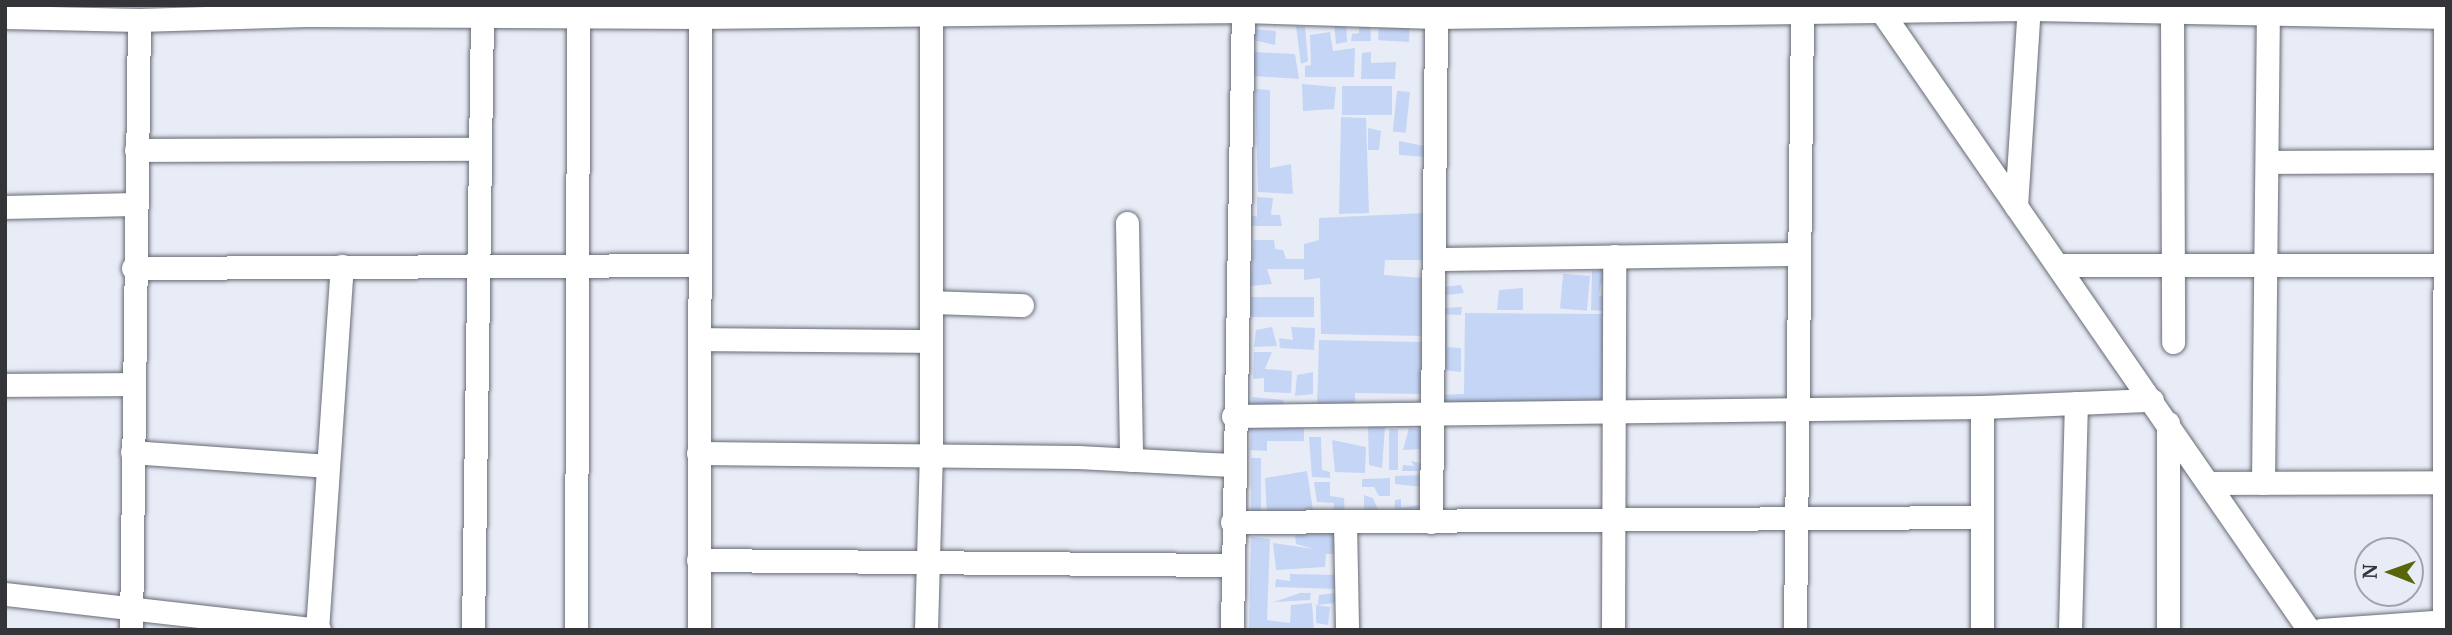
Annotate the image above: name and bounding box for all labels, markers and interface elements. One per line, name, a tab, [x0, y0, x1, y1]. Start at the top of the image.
north arrow	[2354, 537, 2424, 607]
text: N	[2358, 564, 2382, 579]

